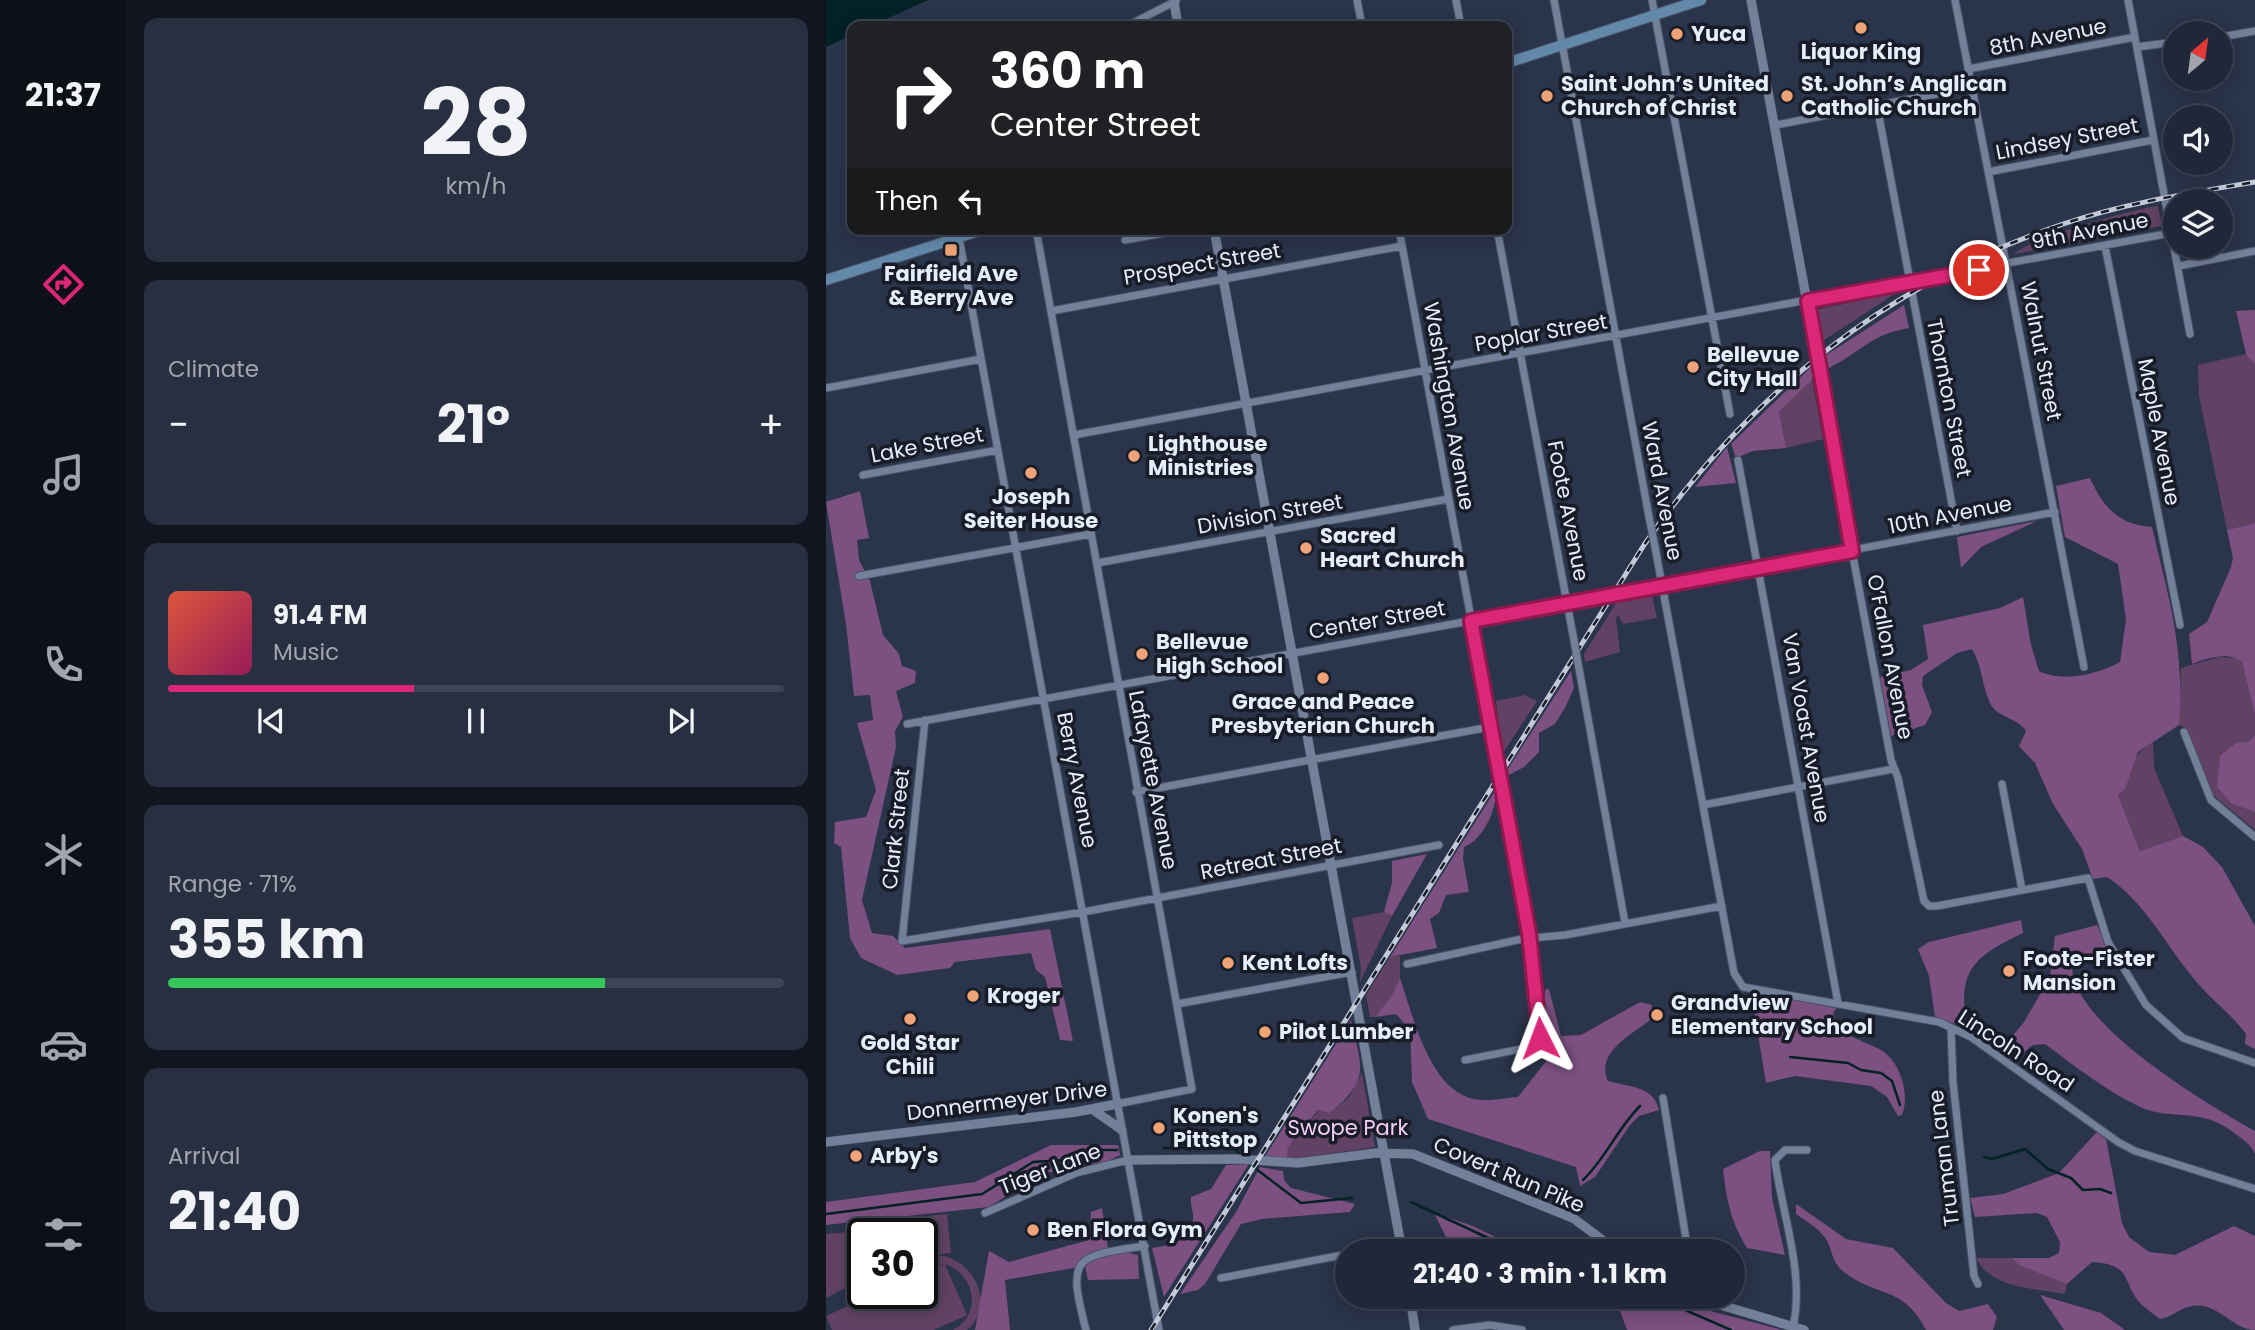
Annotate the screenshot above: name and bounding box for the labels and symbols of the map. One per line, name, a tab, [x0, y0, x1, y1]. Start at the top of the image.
street label: 8th Avenue	[1987, 11, 2109, 62]
place label: Yuca	[1691, 19, 1746, 48]
marker: Liquor King	[1853, 20, 1869, 36]
north arrow	[2163, 21, 2233, 91]
marker: Yuca	[1669, 26, 1685, 42]
place label: Liquor King	[1801, 37, 1921, 66]
place label: Saint John’s United Church of Christ	[1561, 69, 1769, 122]
place label: St. John’s Anglican Catholic Church	[1801, 69, 2007, 122]
marker: Saint John’s United Church of Christ	[1539, 88, 1555, 104]
marker: St. John’s Anglican Catholic Church	[1779, 88, 1795, 104]
street label: Lindsey Street	[1993, 110, 2141, 167]
street label: 9th Avenue	[2029, 205, 2151, 256]
street label: Prospect Street	[1121, 235, 1283, 292]
pin	[1949, 240, 2009, 300]
marker: Fairfield Ave & Berry Ave	[943, 242, 959, 258]
place label: Fairfield Ave & Berry Ave	[884, 259, 1018, 312]
street label: Walnut Street	[2014, 279, 2069, 423]
street label: Washington Avenue	[1417, 300, 1482, 512]
street label: Poplar Street	[1472, 307, 1609, 358]
street label: Thornton Street	[1920, 316, 1979, 480]
place label: Bellevue City Hall	[1707, 340, 1799, 393]
street label: Maple Avenue	[2131, 356, 2188, 508]
marker: Bellevue City Hall	[1685, 359, 1701, 375]
street label: Lake Street	[868, 419, 986, 470]
street label: Ward Avenue	[1635, 419, 1690, 563]
place label: Lighthouse Ministries	[1148, 429, 1268, 482]
street label: Foote Avenue	[1541, 438, 1596, 584]
marker: Lighthouse Ministries	[1126, 448, 1142, 464]
marker: Joseph Seiter House	[1023, 465, 1039, 481]
place label: Joseph Seiter House	[964, 482, 1098, 535]
street label: Division Street	[1195, 486, 1345, 541]
street label: 10th Avenue	[1886, 488, 2014, 541]
place label: Sacred Heart Church	[1320, 521, 1465, 574]
marker: Sacred Heart Church	[1298, 540, 1314, 556]
street label: O’Fallon Avenue	[1860, 572, 1921, 742]
street label: Center Street	[1306, 593, 1448, 646]
place label: Bellevue High School	[1156, 627, 1283, 680]
street label: Van Voast Avenue	[1776, 631, 1837, 825]
marker: Bellevue High School	[1134, 646, 1150, 662]
marker: Grace and Peace Presbyterian Church	[1315, 670, 1331, 686]
place label: Grace and Peace Presbyterian Church	[1211, 687, 1435, 740]
street label: Lafayette Avenue	[1122, 688, 1185, 872]
street label: Berry Avenue	[1050, 709, 1105, 850]
street label: Clark Street	[875, 767, 916, 891]
street label: Retreat Street	[1198, 831, 1344, 886]
place label: Foote-Fister Mansion	[2023, 944, 2155, 997]
place label: Kent Lofts	[1242, 948, 1348, 977]
marker: Kent Lofts	[1220, 955, 1236, 971]
marker: Foote-Fister Mansion	[2001, 963, 2017, 979]
place label: Kroger	[987, 981, 1060, 1010]
marker: Kroger	[965, 988, 981, 1004]
place label: Grandview Elementary School	[1671, 988, 1873, 1041]
position arrow	[1503, 1001, 1577, 1075]
street label: Lincoln Road	[1953, 1002, 2080, 1099]
marker: Grandview Elementary School	[1649, 1007, 1665, 1023]
marker: Gold Star Chili	[902, 1011, 918, 1027]
place label: Pilot Lumber	[1279, 1017, 1413, 1046]
marker: Pilot Lumber	[1257, 1024, 1273, 1040]
place label: Gold Star Chili	[861, 1028, 959, 1081]
street label: Donnermeyer Drive	[905, 1074, 1109, 1127]
street label: Truman Lane	[1921, 1088, 1966, 1228]
place label: Konen's Pittstop	[1173, 1101, 1259, 1154]
park label: Swope Park	[1288, 1113, 1409, 1142]
marker: Konen's Pittstop	[1151, 1120, 1167, 1136]
street label: Covert Run Pike	[1429, 1130, 1589, 1220]
street label: Tiger Lane	[995, 1136, 1105, 1201]
place label: Arby's	[870, 1141, 938, 1170]
marker: Arby's	[848, 1148, 864, 1164]
place label: Ben Flora Gym	[1047, 1215, 1203, 1244]
speed limit sign: 30	[847, 1218, 938, 1309]
marker: Ben Flora Gym	[1025, 1222, 1041, 1238]

